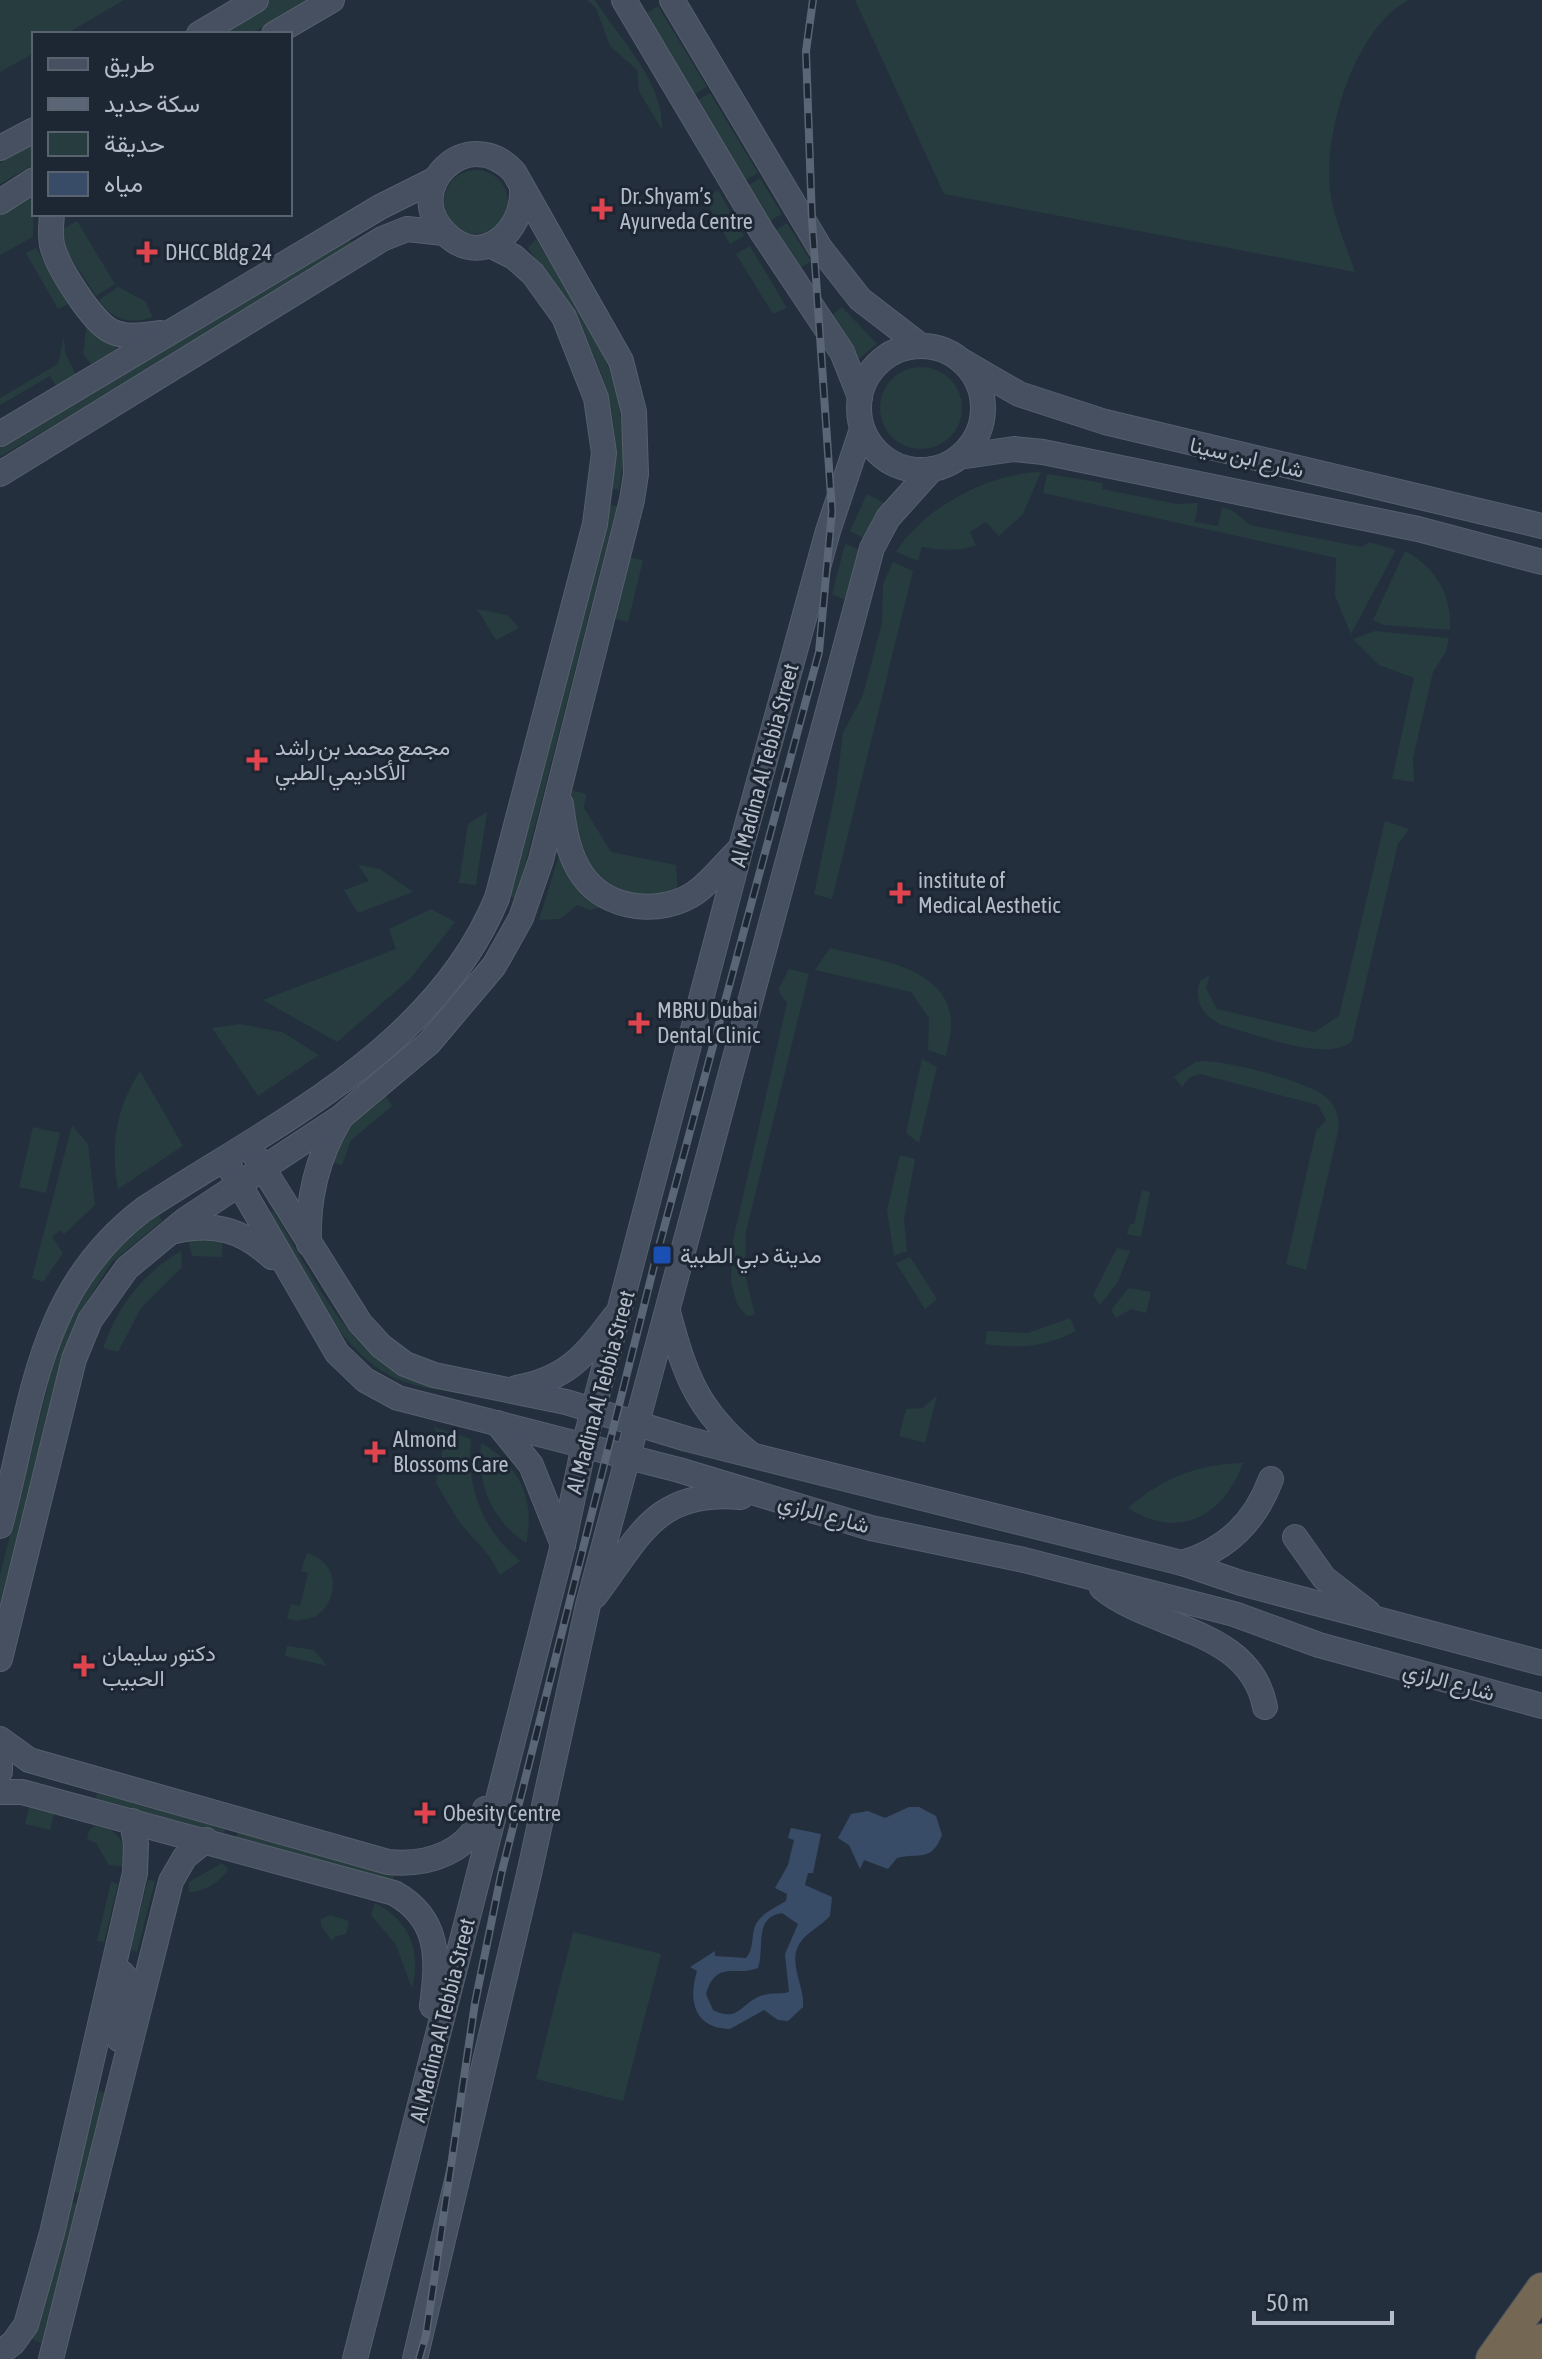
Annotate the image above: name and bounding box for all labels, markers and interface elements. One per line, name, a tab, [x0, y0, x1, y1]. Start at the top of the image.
legend	[32, 32, 292, 216]
text: طريق	[104, 50, 155, 79]
text: سكة حديد	[104, 90, 200, 118]
text: حديقة	[104, 130, 165, 158]
text: مياه	[104, 170, 143, 198]
place label: Dr. Shyam’s Ayurveda Centre	[620, 183, 753, 234]
marker: Dr. Shyam’s Ayurveda Centre	[591, 198, 613, 220]
place label: DHCC Bldg 24	[165, 239, 272, 265]
marker: DHCC Bldg 24	[136, 241, 158, 263]
street label: شارع ابن سينا	[1187, 431, 1307, 485]
street label: Al Madina Al Tebbia Street	[724, 661, 804, 869]
place label: مجمع محمد بن راشد الأكاديمي الطبي	[275, 734, 450, 791]
marker: مجمع محمد بن راشد الأكاديمي الطبي	[246, 749, 268, 771]
place label: institute of Medical Aesthetic	[918, 867, 1061, 918]
marker: institute of Medical Aesthetic	[889, 882, 911, 904]
place label: MBRU Dubai Dental Clinic	[657, 997, 761, 1048]
marker: MBRU Dubai Dental Clinic	[628, 1012, 650, 1034]
place label: مدينة دبي الطبية	[680, 1242, 822, 1274]
marker: مدينة دبي الطبية	[651, 1244, 673, 1266]
street label: Al Madina Al Tebbia Street	[560, 1288, 640, 1496]
place label: Almond Blossoms Care	[393, 1426, 508, 1477]
marker: Almond Blossoms Care	[364, 1441, 386, 1463]
street label: شارع الرازي	[774, 1488, 873, 1544]
place label: دكتور سليمان الحبيب	[102, 1640, 216, 1691]
marker: دكتور سليمان الحبيب	[73, 1655, 95, 1677]
street label: شارع الرازي	[1399, 1656, 1498, 1711]
place label: Obesity Centre	[443, 1800, 561, 1826]
marker: Obesity Centre	[414, 1802, 436, 1824]
street label: Al Madina Al Tebbia Street	[404, 1915, 480, 2125]
scale bar	[1254, 2275, 1392, 2325]
text: 50 m	[1266, 2289, 1309, 2316]

